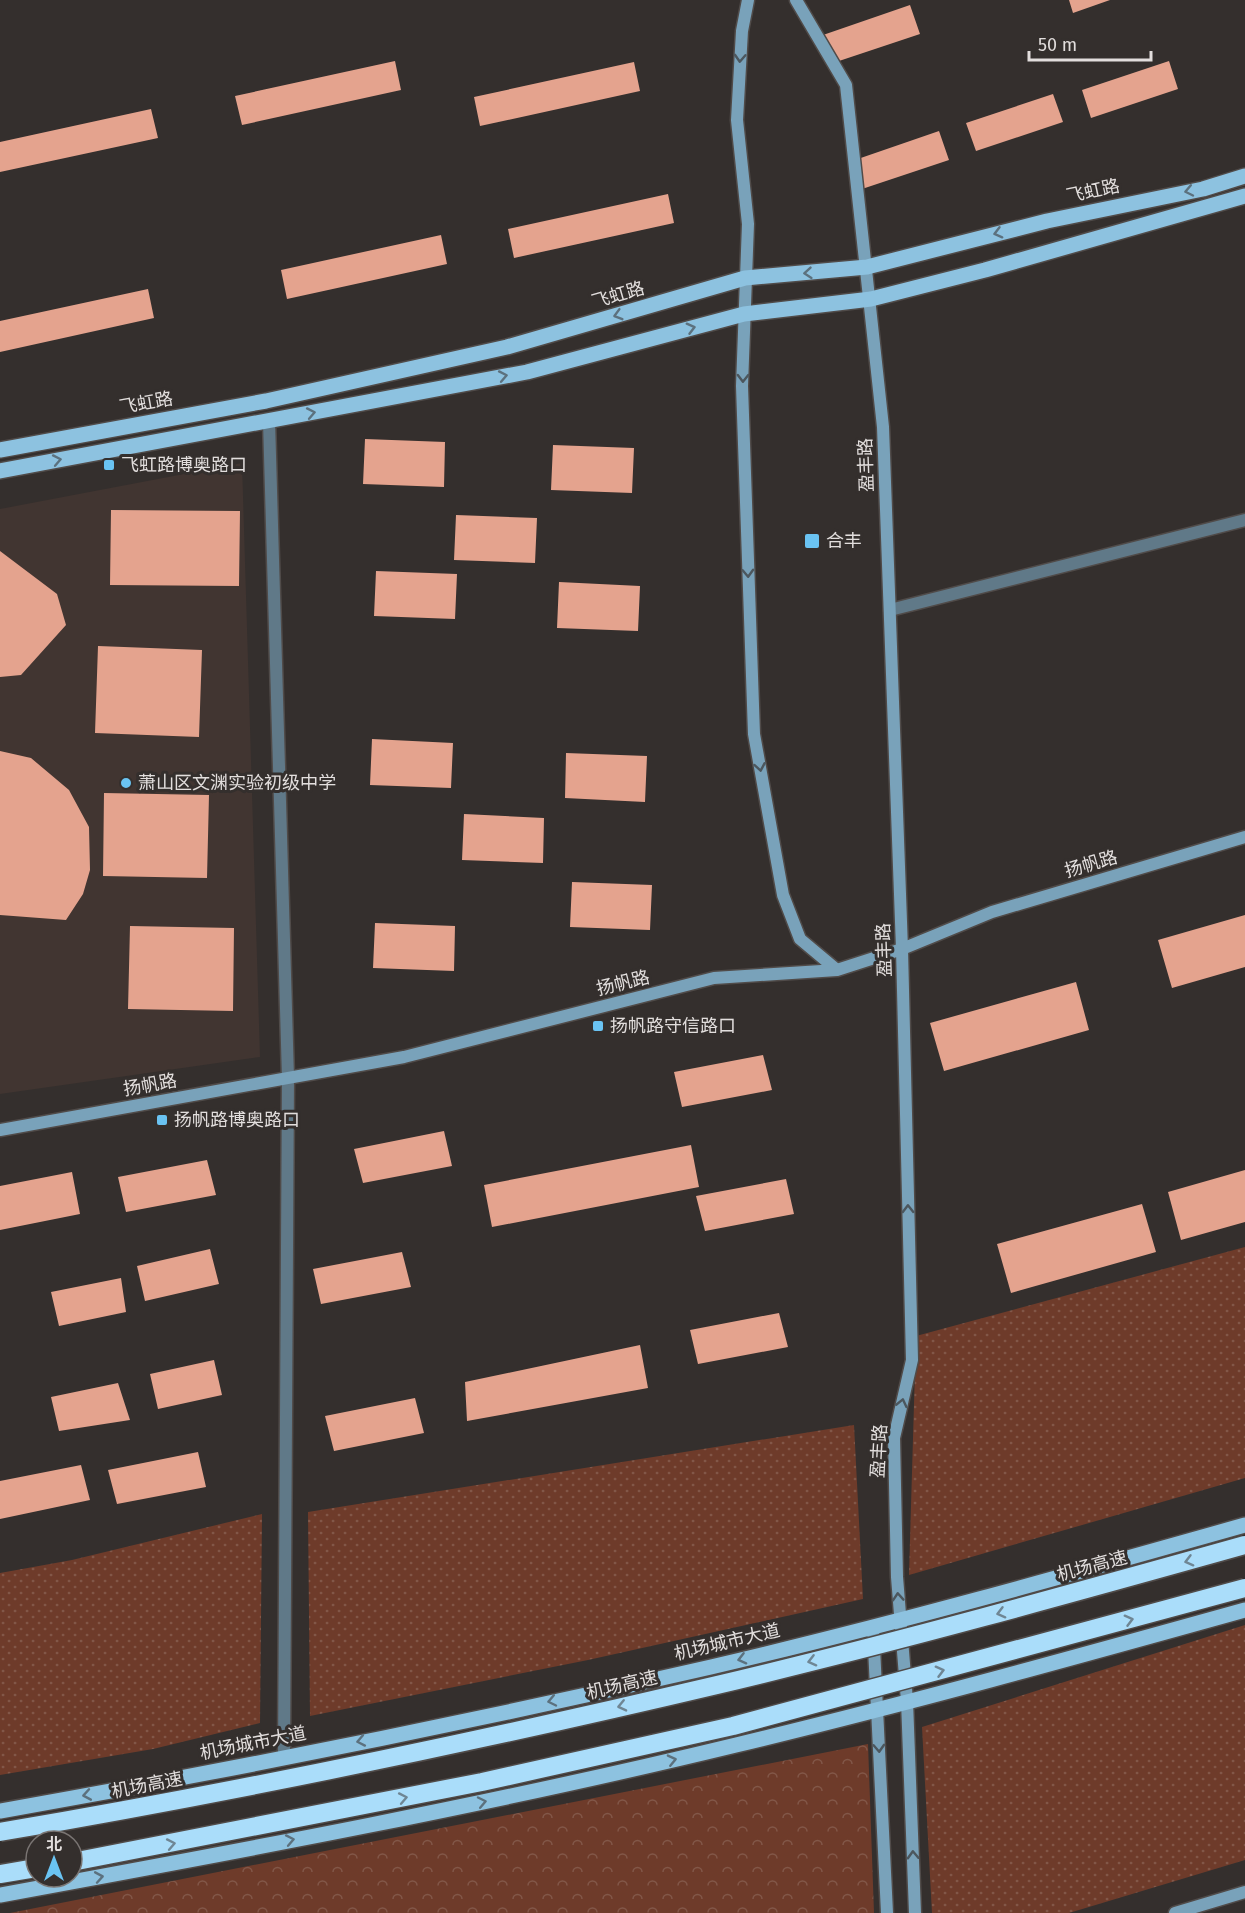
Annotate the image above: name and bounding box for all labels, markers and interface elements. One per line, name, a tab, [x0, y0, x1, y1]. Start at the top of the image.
scale bar	[1029, 24, 1150, 62]
text: 50 m	[1038, 34, 1077, 56]
one-way arrow	[734, 53, 747, 62]
street label: 飞虹路	[1064, 175, 1122, 207]
one-way arrow	[1184, 184, 1194, 197]
one-way arrow	[993, 226, 1003, 239]
one-way arrow	[803, 266, 812, 279]
street label: 飞虹路	[589, 277, 647, 313]
one-way arrow	[613, 308, 624, 320]
one-way arrow	[686, 323, 696, 335]
one-way arrow	[497, 370, 507, 383]
one-way arrow	[736, 374, 749, 383]
street label: 飞虹路	[118, 387, 174, 419]
one-way arrow	[306, 407, 316, 420]
street label: 盈丰路	[854, 438, 878, 492]
one-way arrow	[52, 454, 62, 467]
place label: 飞虹路博奥路口	[121, 454, 247, 476]
marker: 飞虹路博奥路口	[102, 458, 116, 472]
place label: 合丰	[826, 530, 862, 552]
marker: 合丰	[803, 532, 821, 550]
one-way arrow	[742, 568, 755, 577]
one-way arrow	[753, 762, 766, 772]
place label: 萧山区文渊实验初级中学	[138, 772, 336, 794]
marker: 萧山区文渊实验初级中学	[119, 776, 133, 790]
street label: 扬帆路	[1062, 846, 1120, 882]
street label: 盈丰路	[872, 923, 896, 977]
street label: 扬帆路	[594, 966, 652, 1000]
place label: 扬帆路守信路口	[610, 1015, 736, 1037]
marker: 扬帆路守信路口	[591, 1019, 605, 1033]
street label: 扬帆路	[122, 1069, 178, 1101]
place label: 扬帆路博奥路口	[174, 1109, 300, 1131]
marker: 扬帆路博奥路口	[155, 1113, 169, 1127]
one-way arrow	[902, 1205, 915, 1214]
one-way arrow	[895, 1398, 908, 1408]
street label: 盈丰路	[867, 1423, 891, 1479]
street label: 机场高速	[1054, 1546, 1130, 1586]
one-way arrow	[1184, 1554, 1194, 1566]
one-way arrow	[892, 1593, 905, 1602]
one-way arrow	[996, 1606, 1006, 1618]
one-way arrow	[1123, 1615, 1133, 1627]
street label: 机场城市大道	[672, 1619, 782, 1665]
one-way arrow	[737, 1652, 747, 1665]
one-way arrow	[807, 1653, 817, 1666]
street label: 机场高速	[584, 1666, 660, 1704]
one-way arrow	[935, 1666, 945, 1678]
one-way arrow	[547, 1694, 557, 1707]
one-way arrow	[617, 1699, 627, 1712]
street label: 机场城市大道	[198, 1722, 308, 1764]
one-way arrow	[356, 1734, 366, 1747]
one-way arrow	[872, 1744, 885, 1753]
one-way arrow	[667, 1754, 677, 1767]
street label: 机场高速	[110, 1767, 184, 1803]
one-way arrow	[83, 1789, 92, 1801]
one-way arrow	[398, 1792, 408, 1805]
one-way arrow	[476, 1796, 486, 1809]
north arrow	[24, 1829, 84, 1889]
one-way arrow	[285, 1834, 295, 1847]
text: 北	[46, 1835, 62, 1854]
one-way arrow	[166, 1838, 176, 1851]
one-way arrow	[906, 1850, 919, 1859]
one-way arrow	[94, 1871, 104, 1884]

